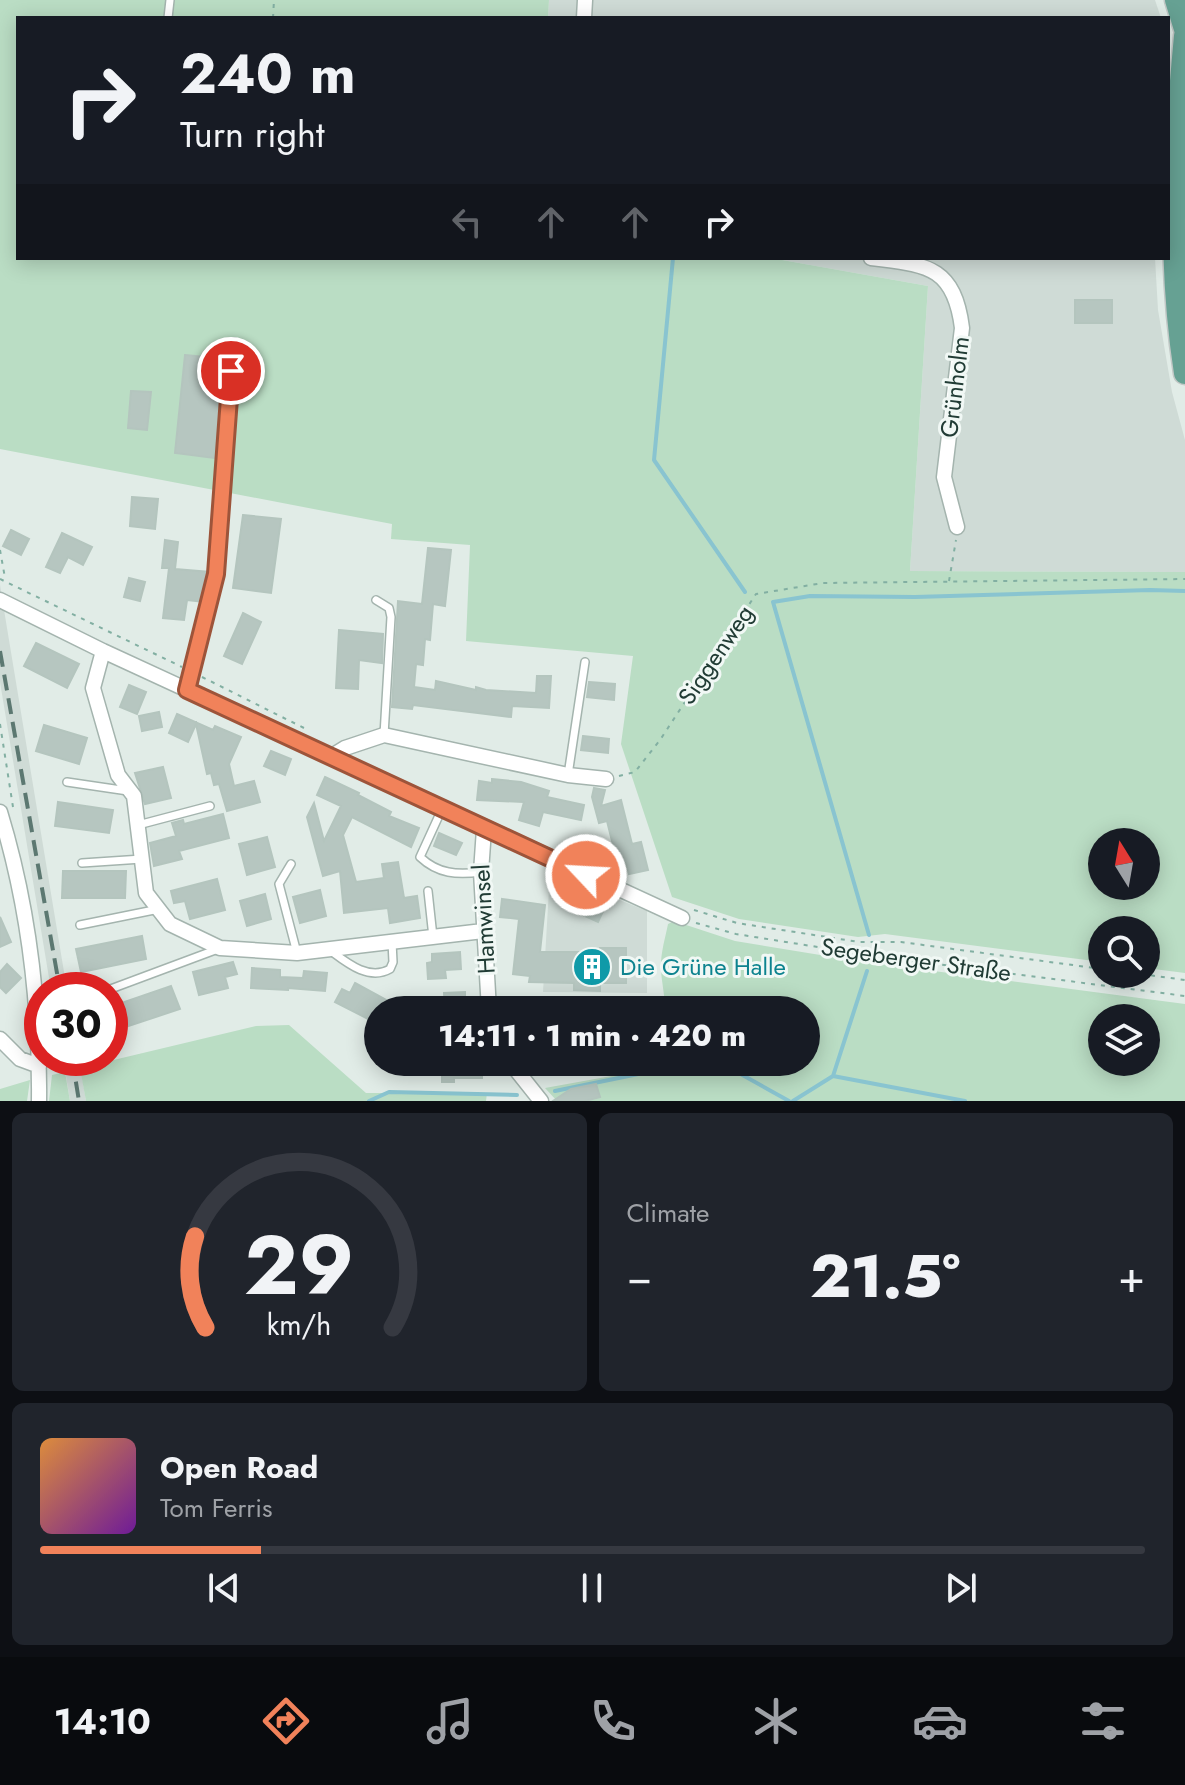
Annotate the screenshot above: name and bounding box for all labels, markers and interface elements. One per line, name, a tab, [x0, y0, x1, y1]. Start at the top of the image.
text: 240 m	[180, 33, 356, 114]
icon: right	[48, 48, 152, 152]
text: Turn right	[180, 108, 325, 160]
icon: left	[445, 200, 489, 244]
icon: ahead	[529, 200, 573, 244]
icon: ahead	[613, 200, 657, 244]
icon: right	[697, 200, 741, 244]
street label: Grünholm	[931, 334, 978, 440]
pin	[197, 337, 265, 405]
icon: arrive	[209, 349, 253, 393]
street label: Siggenweg	[669, 598, 762, 712]
north arrow	[1088, 828, 1160, 900]
map controls	[1088, 828, 1160, 1076]
position arrow	[544, 833, 628, 917]
street label: Hamwinsel	[463, 863, 504, 975]
button: search	[1088, 916, 1160, 988]
street label: Segeberger Straße	[819, 929, 1013, 990]
building icon: Die Grüne Halle	[571, 946, 613, 988]
place label: Die Grüne Halle	[620, 949, 786, 984]
speed limit sign: 30	[24, 972, 128, 1076]
button: layers	[1088, 1004, 1160, 1076]
text: 14:11 · 1 min · 420 m	[438, 1014, 746, 1057]
text: Climate	[627, 1194, 709, 1232]
text: 29	[244, 1205, 354, 1325]
text: 21.5°	[810, 1233, 960, 1320]
text: −	[627, 1245, 652, 1309]
text: +	[1118, 1245, 1145, 1309]
text: km/h	[267, 1304, 332, 1346]
text: Open Road	[160, 1446, 318, 1489]
text: Tom Ferris	[160, 1489, 272, 1527]
icon: previous	[202, 1566, 246, 1610]
icon: pause	[570, 1566, 614, 1610]
icon: next	[939, 1566, 983, 1610]
icon: directions	[258, 1693, 314, 1749]
icon: music	[422, 1693, 478, 1749]
icon: phone	[585, 1693, 641, 1749]
icon: climate	[748, 1693, 804, 1749]
icon: car	[912, 1693, 968, 1749]
icon: filters	[1075, 1693, 1131, 1749]
text: 14:10	[54, 1695, 151, 1747]

